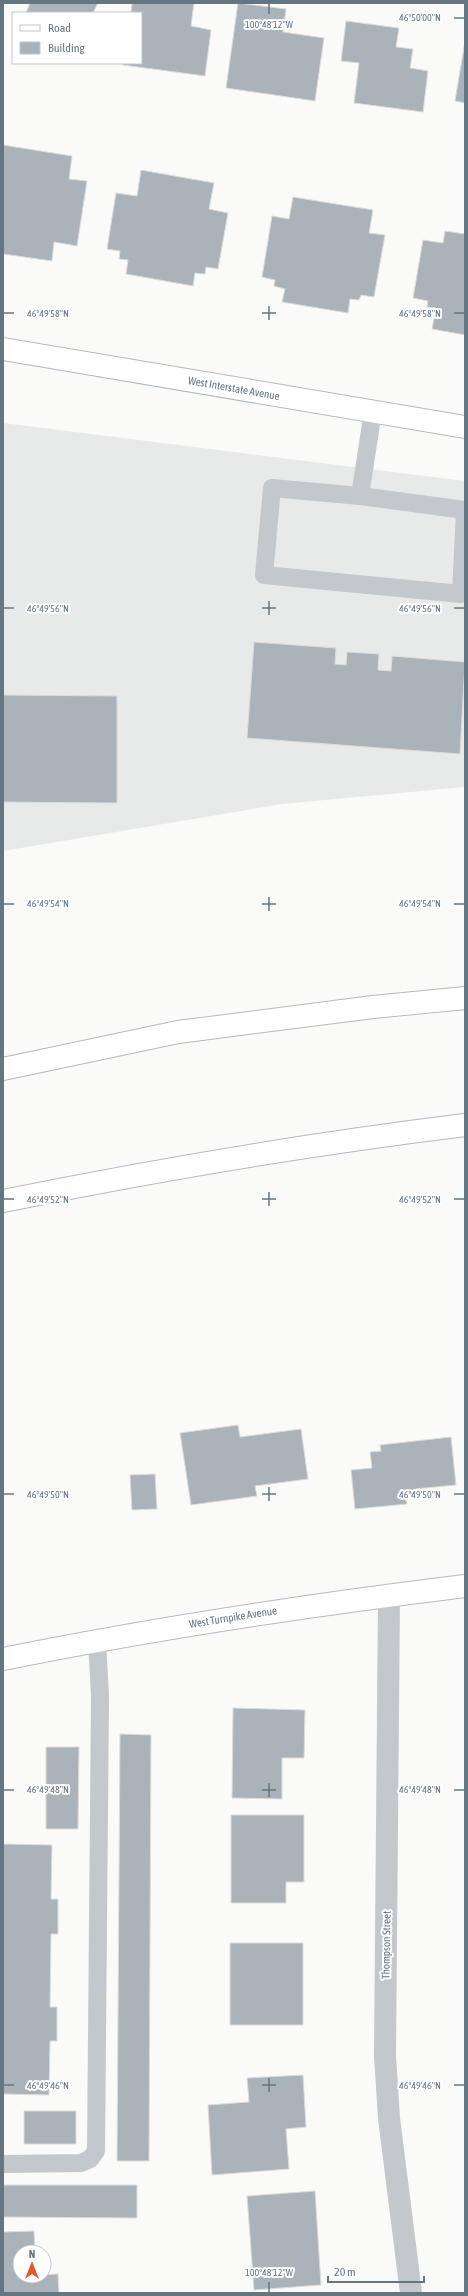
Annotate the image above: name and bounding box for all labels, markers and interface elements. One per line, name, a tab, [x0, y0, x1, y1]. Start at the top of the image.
legend	[12, 12, 142, 64]
text: 46°50'00"N	[399, 12, 441, 23]
text: 100°48'12"W	[245, 19, 294, 30]
text: Road	[48, 21, 71, 35]
text: Building	[48, 41, 86, 55]
text: 46°49'58"N	[27, 308, 69, 319]
text: 46°49'58"N	[399, 308, 441, 319]
street label: West Interstate Avenue	[187, 374, 281, 402]
text: 46°49'56"N	[27, 603, 69, 614]
text: 46°49'56"N	[399, 603, 441, 614]
text: 46°49'54"N	[27, 898, 69, 909]
text: 46°49'54"N	[399, 898, 441, 909]
text: 46°49'52"N	[27, 1194, 69, 1205]
text: 46°49'52"N	[399, 1194, 441, 1205]
text: 46°49'50"N	[27, 1489, 69, 1500]
text: 46°49'50"N	[399, 1489, 441, 1500]
street label: West Turnpike Avenue	[188, 1604, 278, 1630]
text: 46°49'48"N	[27, 1784, 69, 1795]
text: 46°49'48"N	[399, 1784, 441, 1795]
street label: Thompson Street	[379, 1911, 393, 1979]
text: 46°49'46"N	[27, 2080, 69, 2091]
text: 46°49'46"N	[399, 2080, 441, 2091]
north arrow	[12, 2244, 52, 2284]
text: N	[29, 2248, 35, 2260]
scale bar	[328, 2258, 424, 2284]
text: 20 m	[334, 2265, 356, 2279]
text: 100°48'12"W	[245, 2267, 294, 2278]

